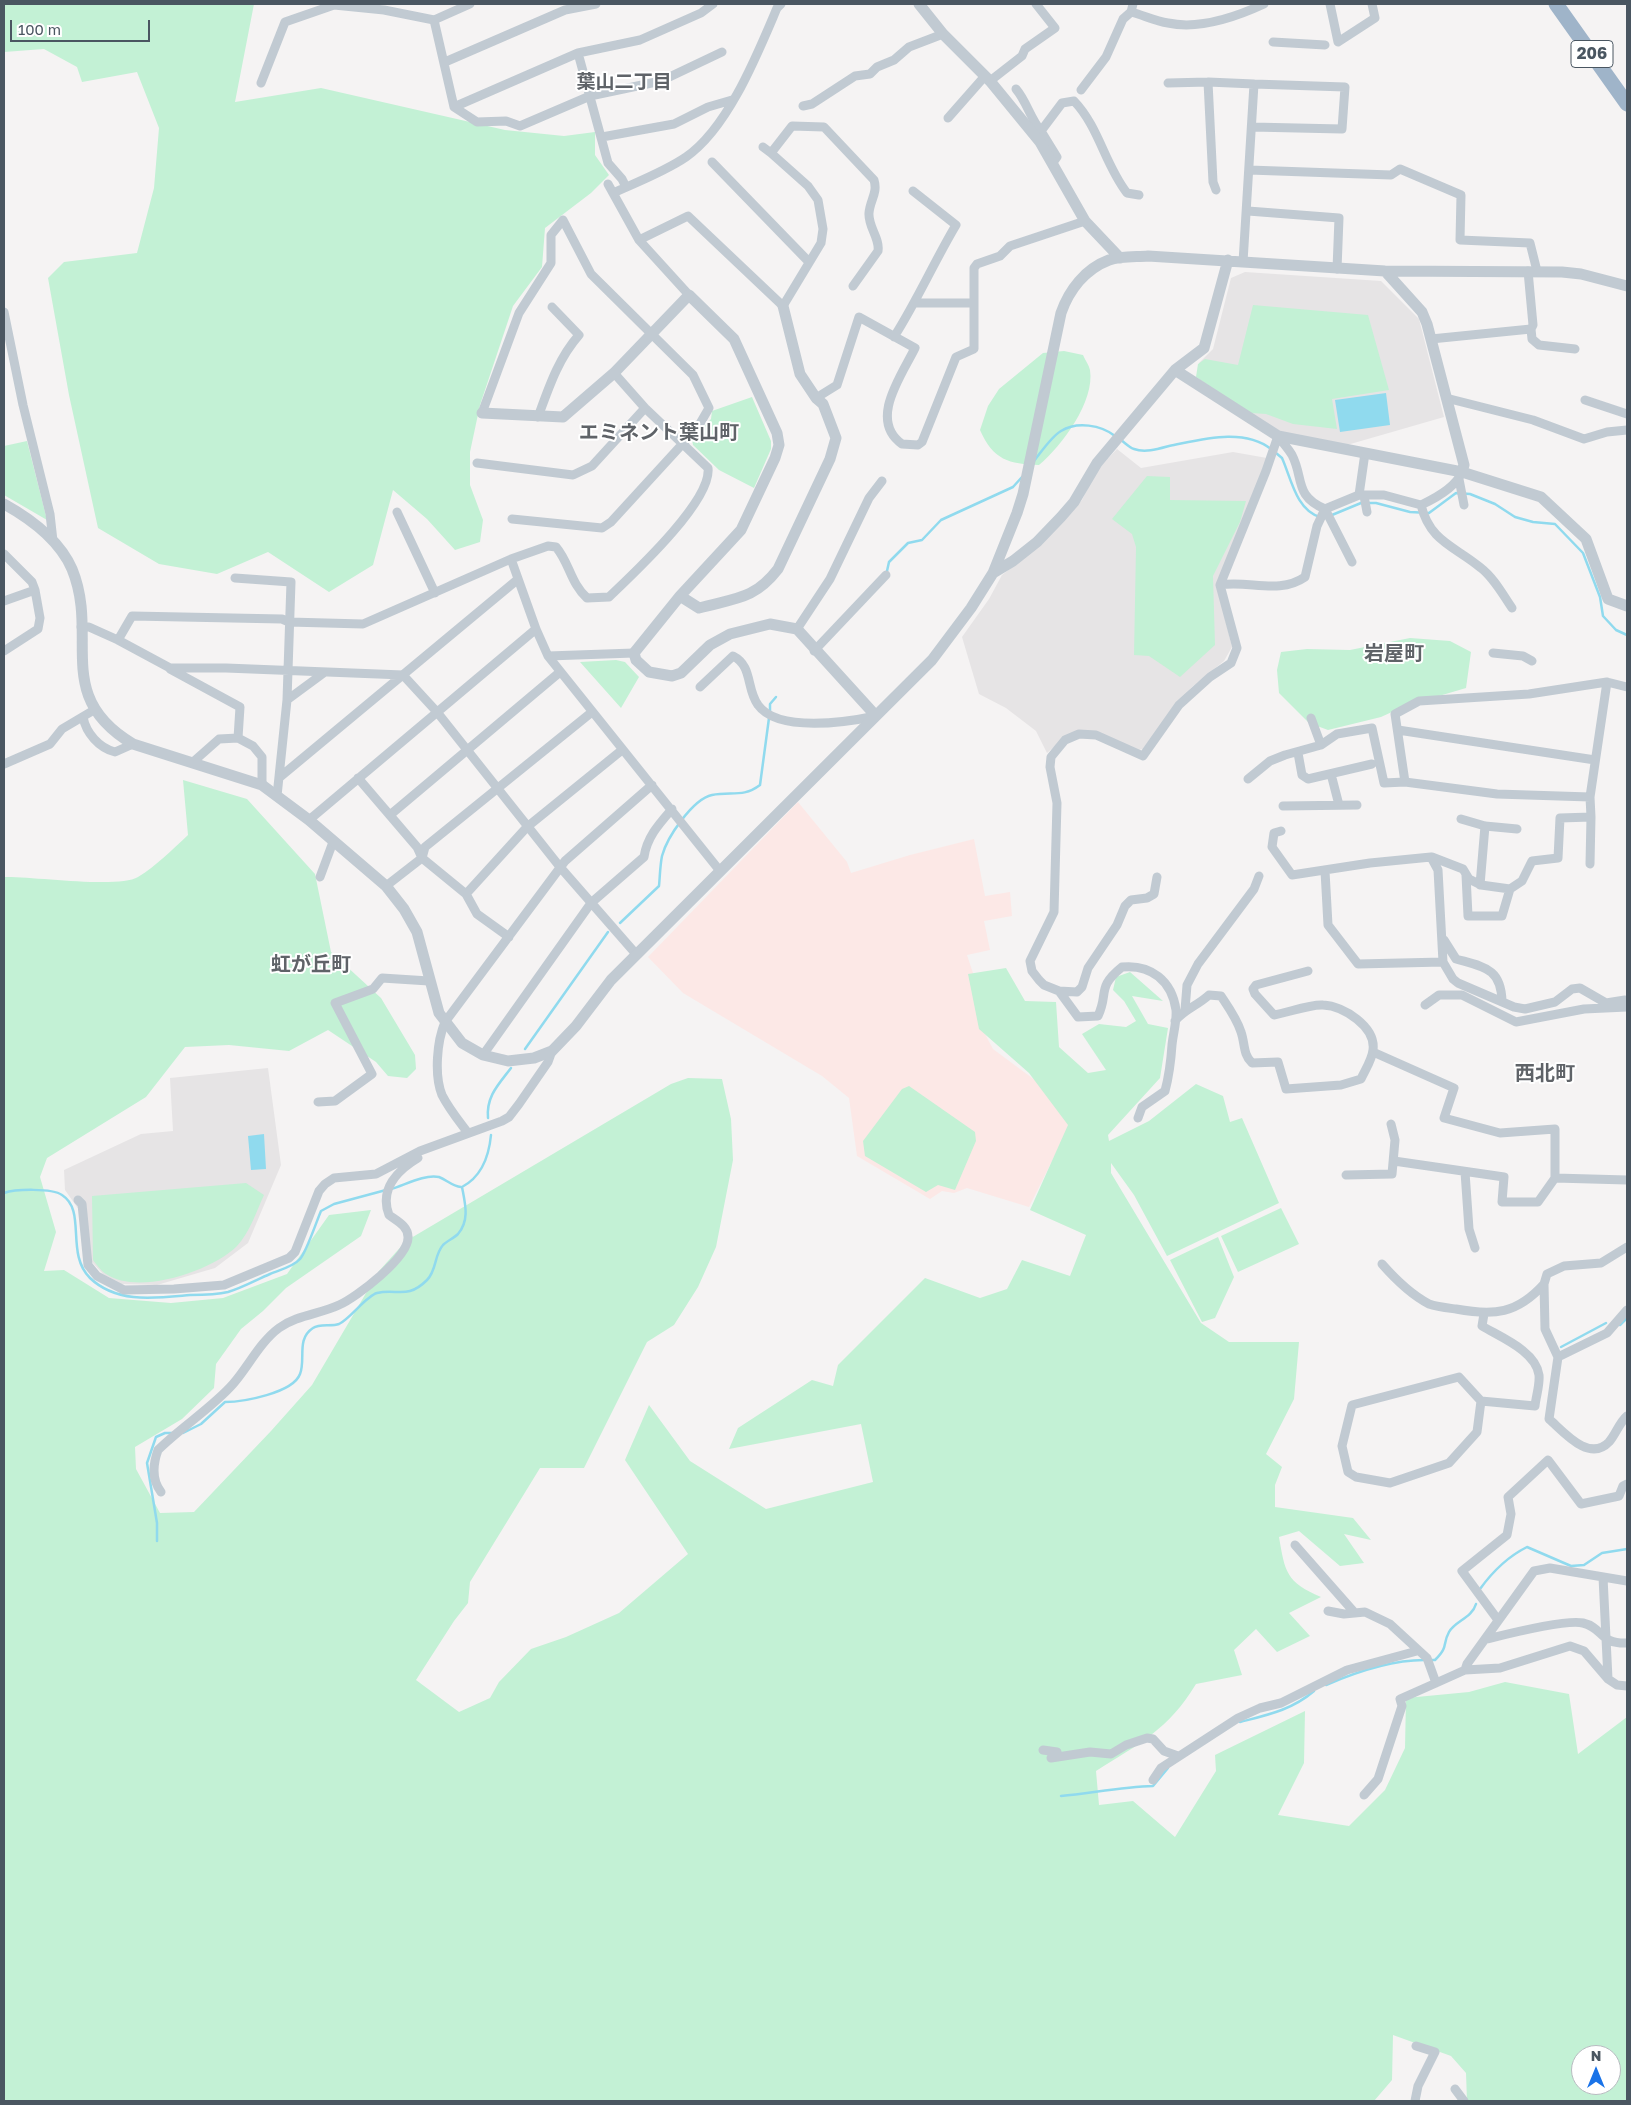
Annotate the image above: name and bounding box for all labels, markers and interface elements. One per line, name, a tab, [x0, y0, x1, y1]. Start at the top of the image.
scale bar	[12, 10, 152, 42]
text: 100 m	[18, 20, 61, 38]
road number: 206	[1571, 41, 1613, 68]
district label: 葉山二丁目	[577, 71, 671, 93]
district label: エミネント葉山町	[579, 421, 739, 445]
district label: 岩屋町	[1364, 642, 1424, 666]
district label: 虹が丘町	[271, 953, 351, 977]
district label: 西北町	[1515, 1062, 1575, 1086]
north arrow	[1571, 2045, 1621, 2095]
text: N	[1591, 2047, 1601, 2064]

